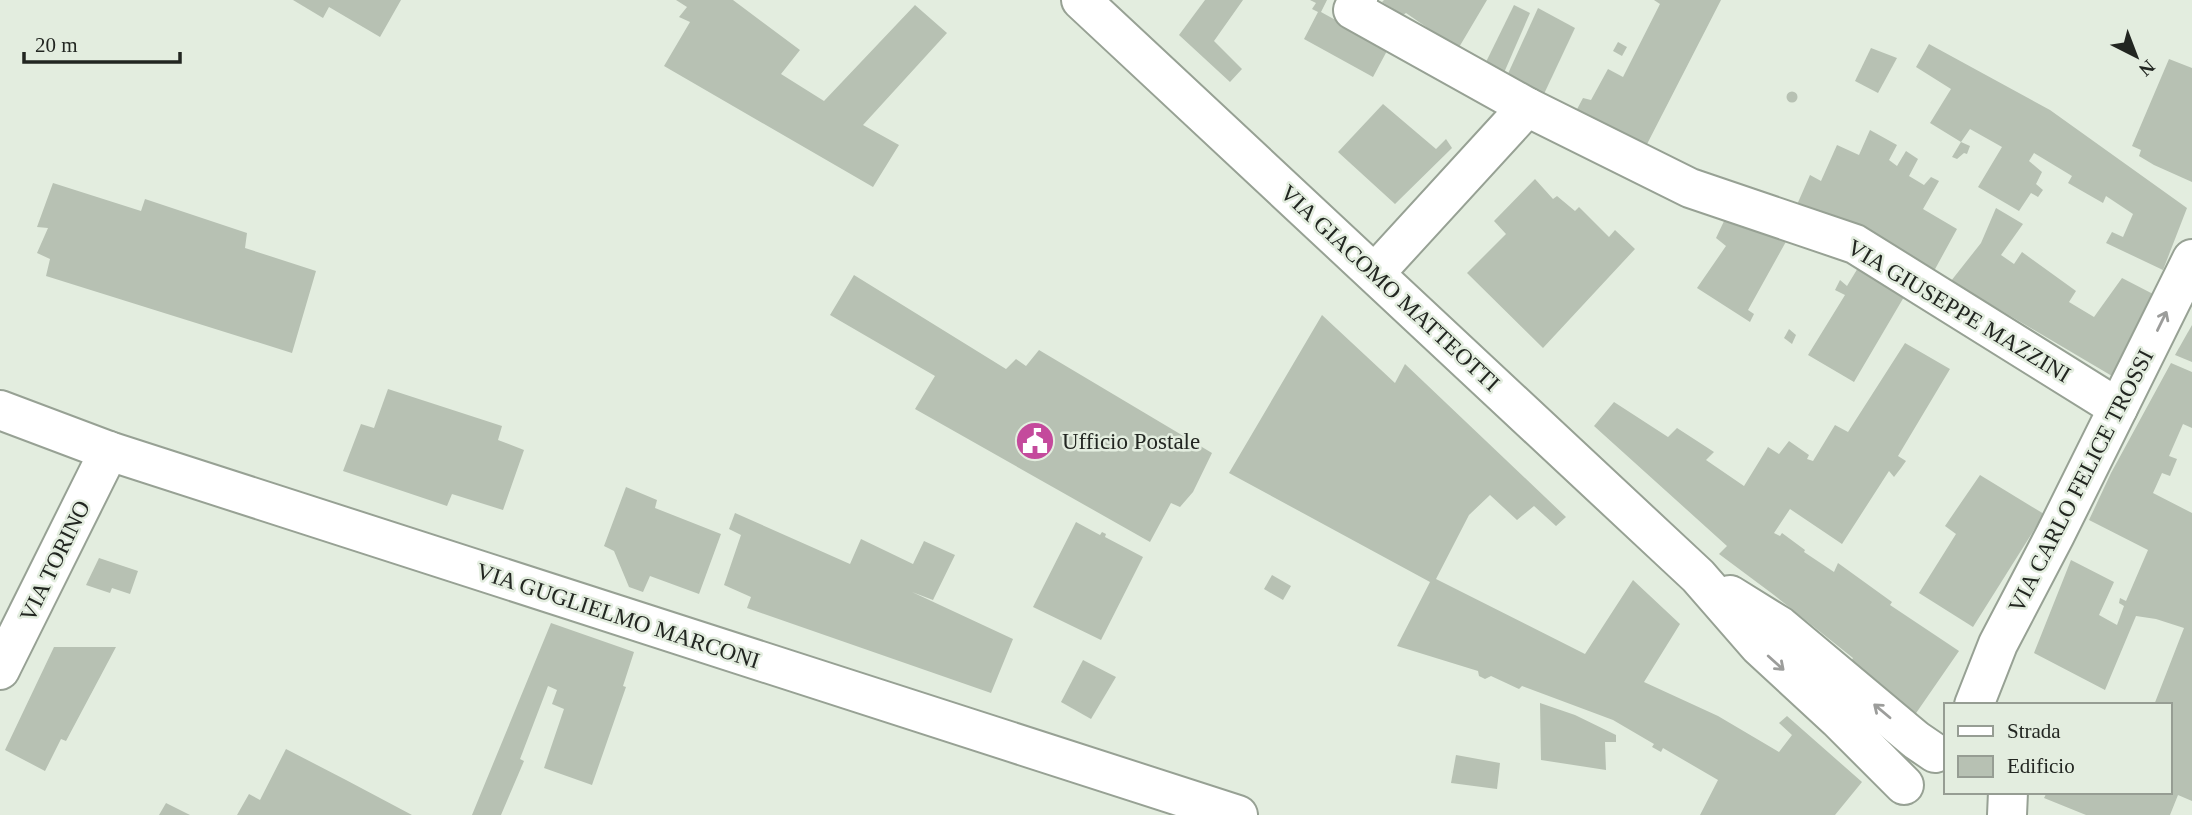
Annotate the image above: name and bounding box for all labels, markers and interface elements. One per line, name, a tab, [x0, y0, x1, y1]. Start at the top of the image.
scale bar	[24, 21, 180, 65]
north arrow	[2101, 21, 2171, 91]
text: 20 m	[35, 33, 78, 57]
text: N	[2135, 56, 2159, 81]
street label: VIA GIACOMO MATTEOTTI	[1275, 180, 1505, 396]
street label: VIA GIUSEPPE MAZZINI	[1843, 234, 2075, 388]
one-way arrow	[2155, 311, 2169, 332]
street label: VIA CARLO FELICE TROSSI	[2004, 345, 2158, 617]
public building icon: Ufficio Postale	[1014, 420, 1056, 462]
place label: Ufficio Postale	[1062, 429, 1200, 454]
street label: VIA TORINO	[15, 496, 95, 626]
street label: VIA GUGLIELMO MARCONI	[473, 558, 763, 674]
one-way arrow	[1767, 654, 1784, 671]
one-way arrow	[1873, 703, 1891, 719]
legend	[1944, 703, 2171, 794]
text: Strada	[2007, 719, 2061, 743]
text: Edificio	[2007, 754, 2075, 778]

